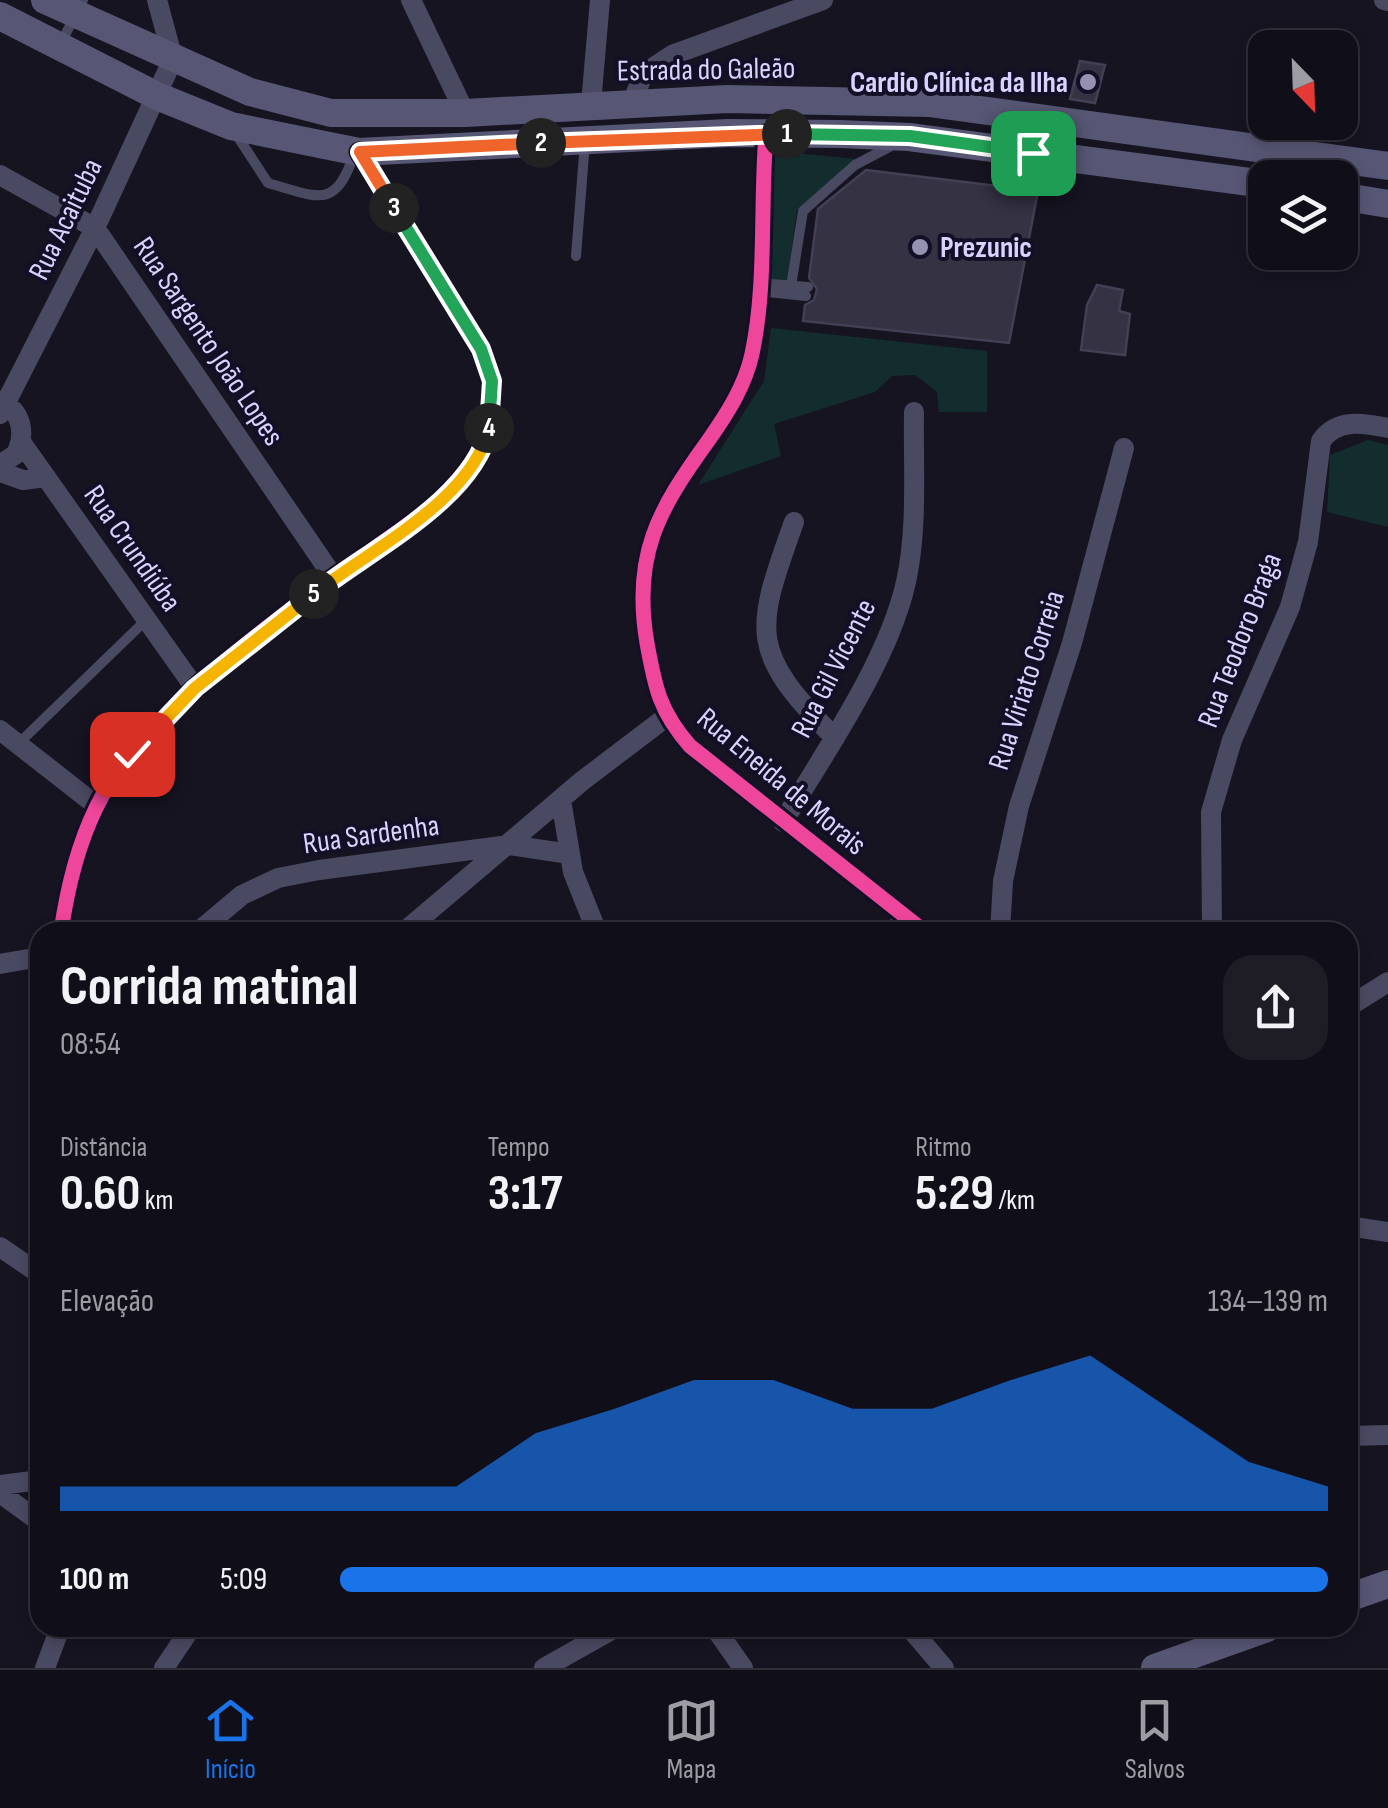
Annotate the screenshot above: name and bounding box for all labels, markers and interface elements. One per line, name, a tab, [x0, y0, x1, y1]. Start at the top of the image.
north arrow	[1248, 30, 1358, 140]
map controls	[1248, 30, 1358, 270]
street label: Estrada do Galeão	[616, 50, 796, 90]
place label: Cardio Clínica da Ilha	[850, 65, 1068, 101]
marker: Cardio Clínica da Ilha	[1077, 71, 1099, 93]
pin: 1	[762, 109, 812, 159]
pin	[991, 111, 1076, 196]
text: 1	[782, 117, 792, 150]
pin: 2	[516, 118, 566, 168]
text: 2	[535, 126, 547, 159]
icon: arrive	[1006, 126, 1061, 181]
street label: Rua Acaituba	[21, 153, 111, 286]
button: layers	[1248, 160, 1358, 270]
pin: 3	[369, 183, 419, 233]
text: 3	[388, 191, 400, 224]
street label: Rua Sargento João Lopes	[125, 230, 291, 453]
place label: Prezunic	[940, 230, 1032, 266]
marker: Prezunic	[909, 236, 931, 258]
pin: 4	[464, 403, 514, 453]
text: 4	[482, 411, 496, 444]
street label: Rua Crundiúba	[76, 479, 189, 619]
street label: Rua Teodoro Braga	[1190, 548, 1290, 733]
pin: 5	[289, 569, 339, 619]
text: 5	[308, 577, 320, 610]
street label: Rua Viriato Correia	[981, 586, 1073, 774]
street label: Rua Gil Vicente	[784, 593, 884, 744]
street label: Rua Eneida de Morais	[689, 700, 873, 863]
pin	[90, 712, 175, 797]
icon: check	[105, 727, 160, 782]
street label: Rua Sardenha	[301, 808, 442, 862]
text: Corrida matinal	[60, 954, 358, 1021]
button: share	[1223, 955, 1328, 1060]
text: 08:54	[60, 1025, 121, 1064]
text: Distância	[60, 1131, 147, 1164]
text: Tempo	[488, 1131, 550, 1164]
text: Ritmo	[915, 1131, 972, 1164]
text: 0.60	[60, 1164, 140, 1224]
text: 3:17	[488, 1164, 562, 1224]
text: 5:29	[915, 1164, 994, 1224]
text: km	[140, 1184, 174, 1217]
text: /km	[994, 1184, 1035, 1217]
text: Elevação	[60, 1282, 154, 1321]
text: 134–139 m	[1208, 1282, 1328, 1321]
text: 100 m	[60, 1560, 129, 1599]
text: 5:09	[220, 1560, 267, 1599]
tab: Início	[203, 1693, 258, 1786]
tab: Mapa	[664, 1693, 719, 1786]
tab: Salvos	[1125, 1693, 1185, 1786]

